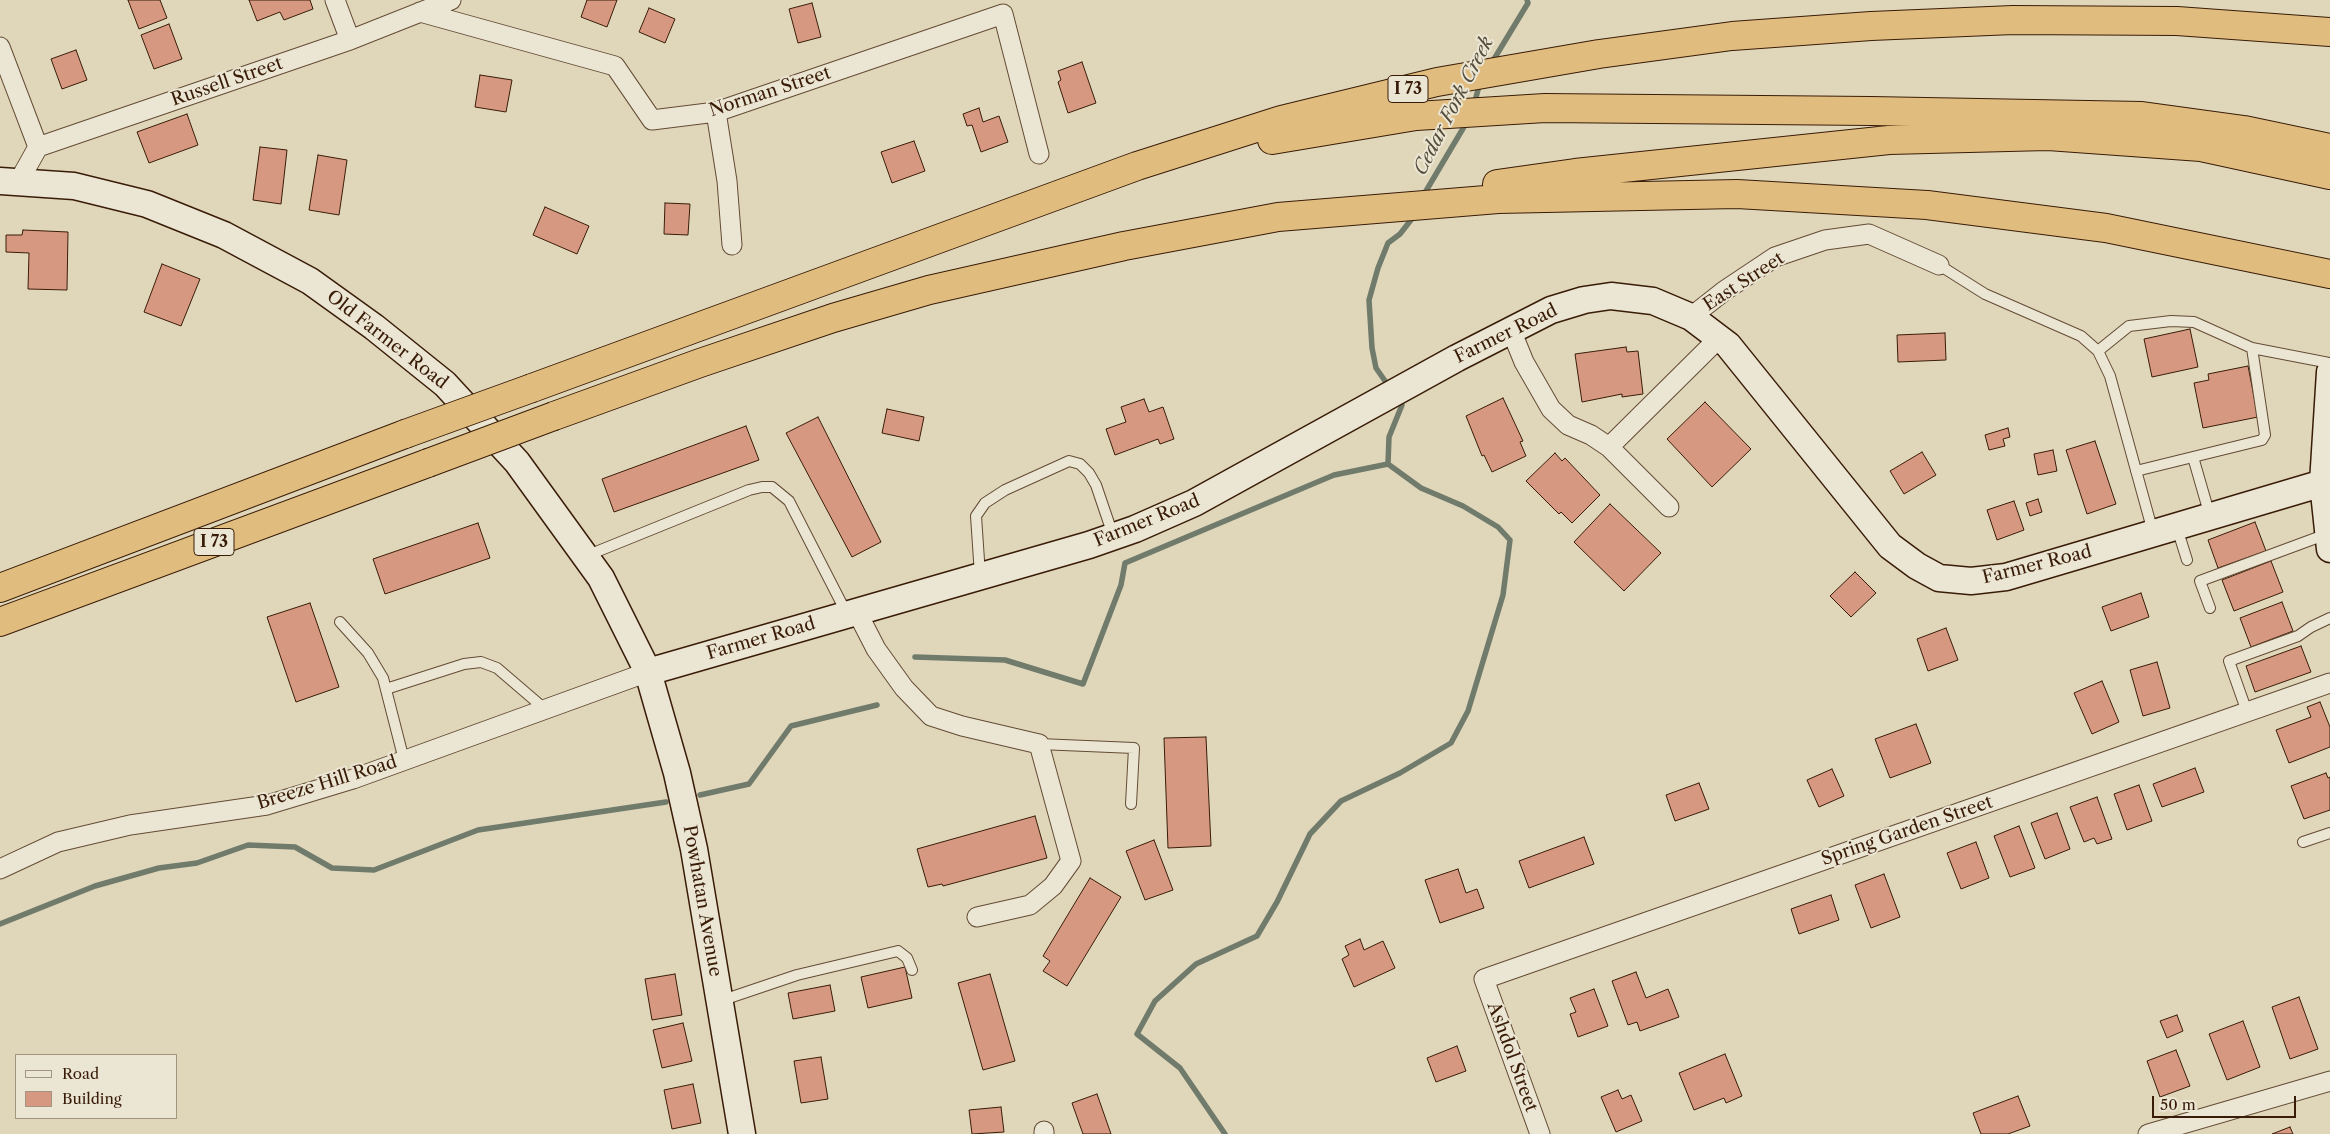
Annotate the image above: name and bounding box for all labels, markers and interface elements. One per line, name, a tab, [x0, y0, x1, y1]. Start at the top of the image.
water label: Cedar Fork Creek	[1409, 33, 1499, 179]
street label: Russell Street	[168, 53, 286, 111]
street label: Norman Street	[707, 62, 833, 122]
road number: I 73	[1388, 76, 1428, 102]
street label: East Street	[1700, 248, 1788, 316]
street label: Old Farmer Road	[322, 286, 452, 394]
street label: Farmer Road	[1451, 300, 1561, 368]
street label: Farmer Road	[1091, 490, 1203, 552]
road number: I 73	[194, 528, 234, 556]
street label: Farmer Road	[1980, 541, 2094, 589]
street label: Farmer Road	[704, 613, 818, 665]
street label: Breeze Hill Road	[254, 751, 400, 815]
street label: Spring Garden Street	[1818, 792, 1996, 870]
street label: Powhatan Avenue	[678, 824, 726, 978]
street label: Ashdol Street	[1482, 999, 1542, 1115]
legend	[15, 1054, 178, 1119]
text: Road	[62, 1064, 99, 1083]
scale bar	[2155, 1086, 2299, 1118]
text: Building	[62, 1089, 122, 1108]
text: 50 m	[2160, 1095, 2196, 1114]

